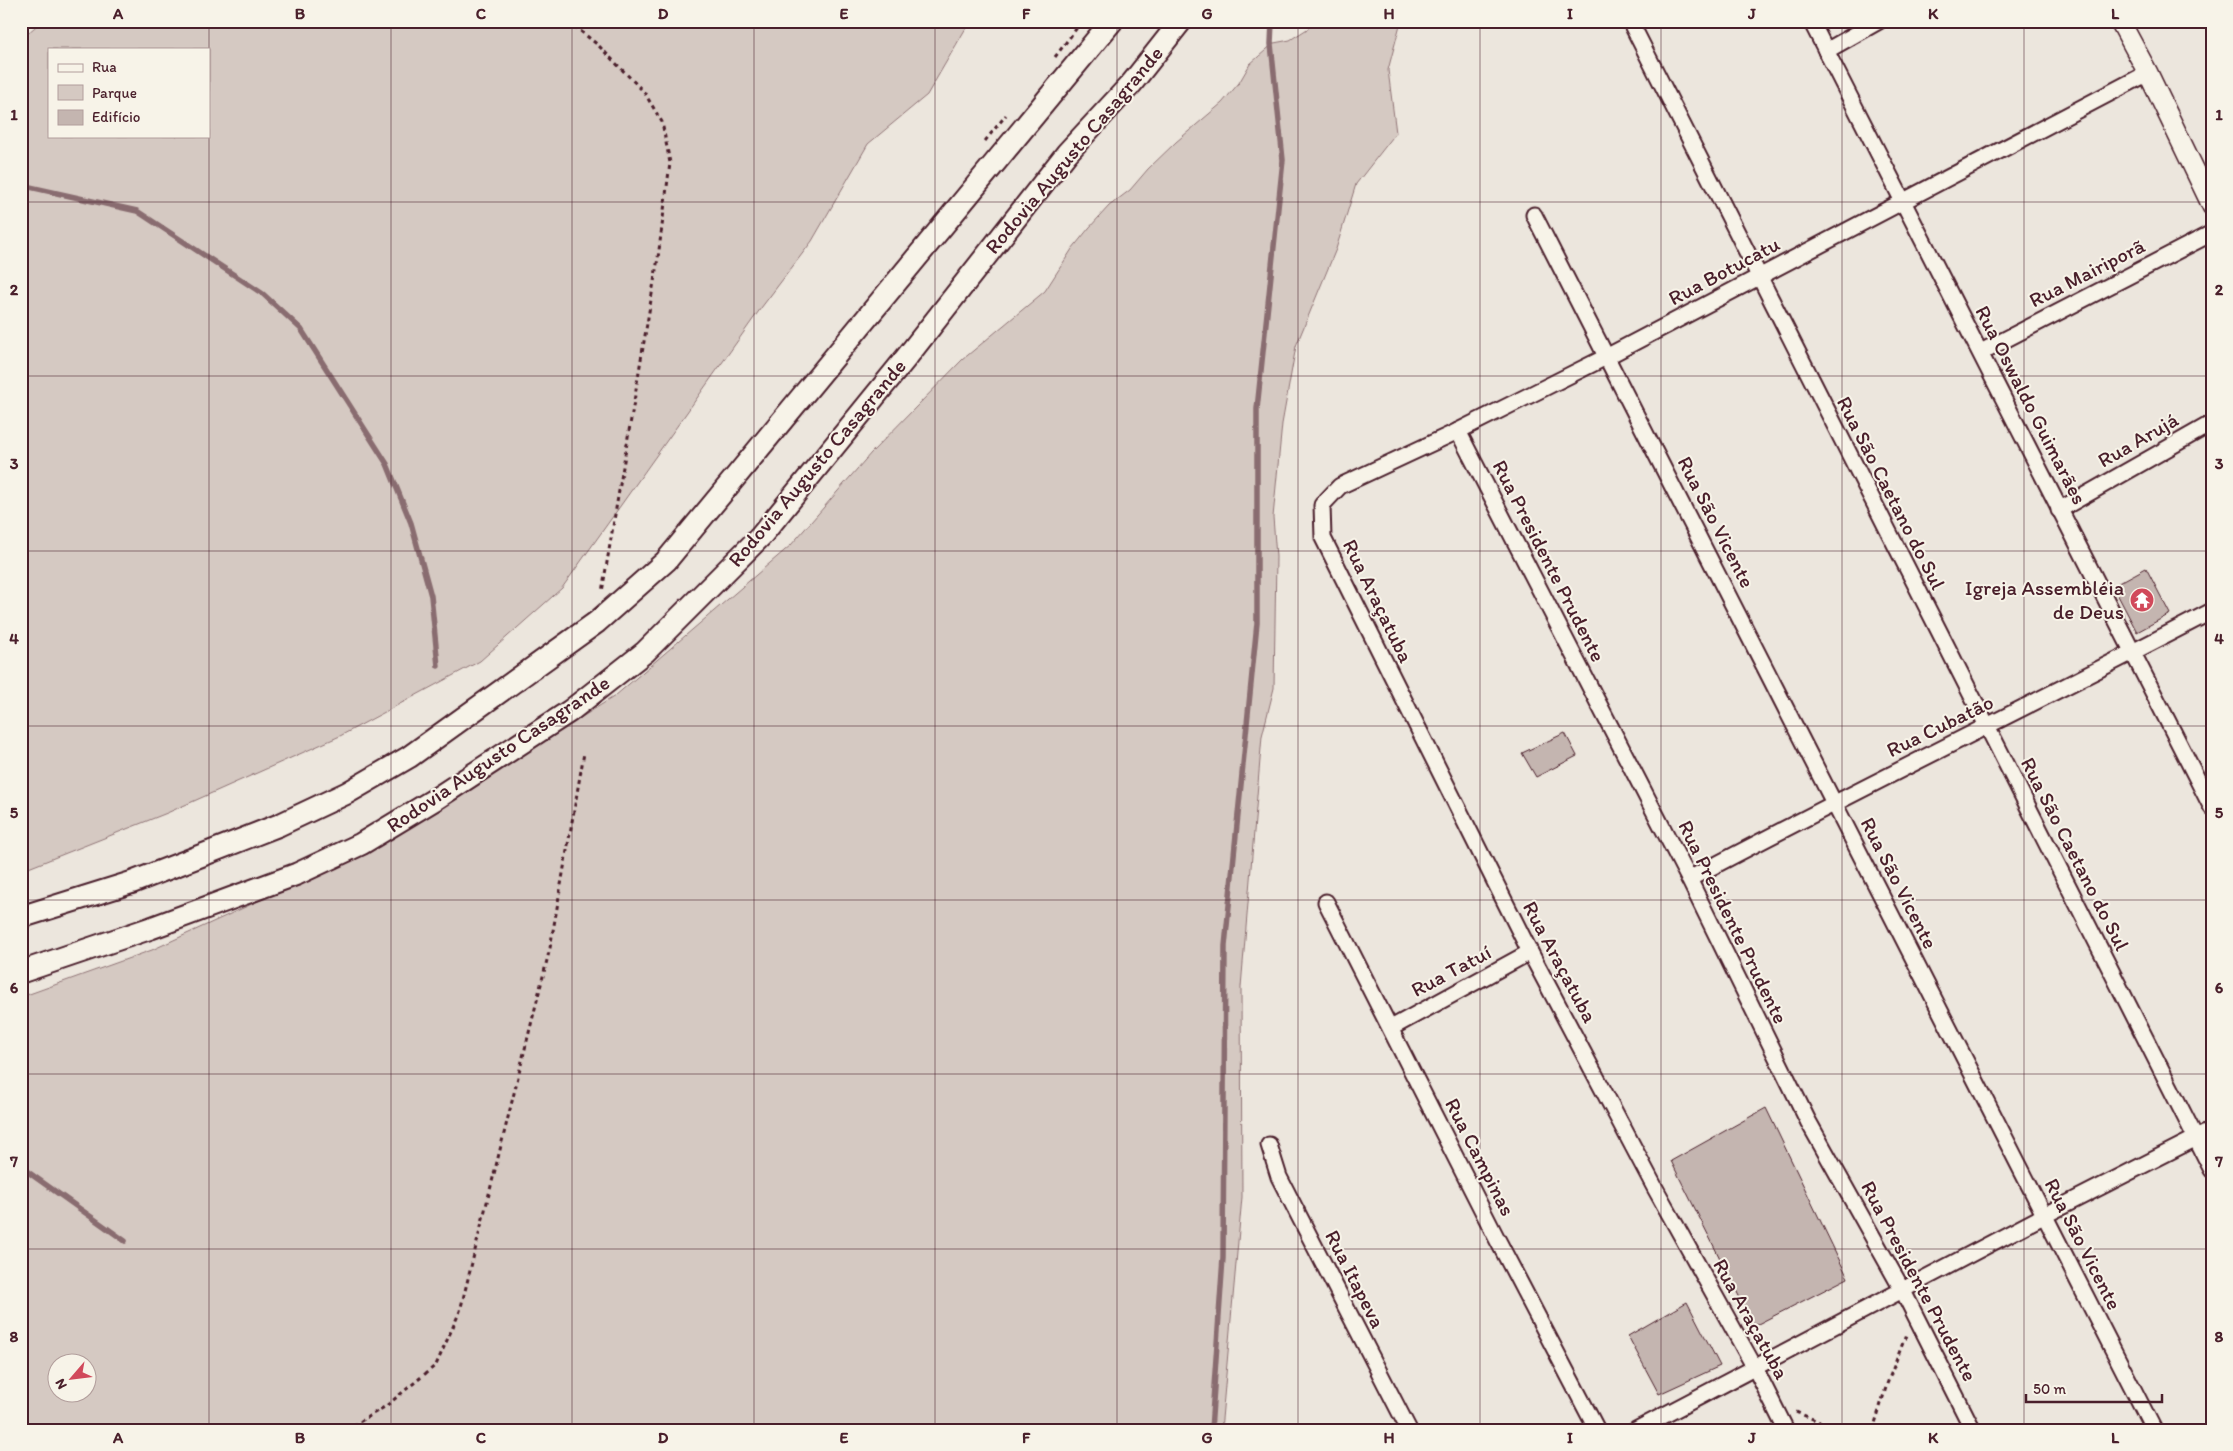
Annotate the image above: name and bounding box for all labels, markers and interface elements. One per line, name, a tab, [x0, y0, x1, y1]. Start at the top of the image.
text: A	[112, 4, 124, 23]
text: B	[295, 4, 306, 23]
text: C	[476, 4, 487, 23]
text: D	[658, 4, 669, 23]
text: E	[840, 4, 849, 23]
text: F	[1022, 4, 1031, 23]
text: G	[1201, 4, 1213, 23]
text: H	[1383, 4, 1395, 23]
text: I	[1567, 4, 1573, 23]
text: J	[1747, 4, 1756, 23]
text: K	[1928, 4, 1939, 23]
text: L	[2111, 4, 2120, 23]
street label: Rodovia Augusto Casagrande	[979, 41, 1168, 259]
legend	[48, 48, 210, 138]
text: Rua	[92, 58, 117, 76]
text: Parque	[92, 84, 137, 102]
text: 1	[10, 105, 18, 124]
text: 1	[2215, 105, 2223, 124]
text: Edifício	[92, 108, 140, 126]
street label: Rua Botucatu	[1664, 231, 1784, 310]
street label: Rua Mairiporã	[2025, 233, 2149, 312]
text: 2	[10, 280, 19, 299]
text: 2	[2215, 280, 2224, 299]
street label: Rua Oswaldo Guimarães	[1970, 301, 2092, 508]
street label: Rodovia Augusto Casagrande	[722, 354, 911, 572]
street label: Rua São Caetano do Sul	[1832, 392, 1951, 594]
street label: Rua Arujá	[2093, 406, 2183, 473]
street label: Rua São Vicente	[1673, 452, 1760, 592]
text: 3	[10, 454, 19, 473]
text: 3	[2215, 454, 2224, 473]
street label: Rua Presidente Prudente	[1488, 456, 1611, 666]
street label: Rua Araçatuba	[1338, 535, 1419, 667]
place label: Igreja Assembléia de Deus	[1965, 575, 2124, 624]
temple icon: Igreja Assembléia de Deus	[2129, 587, 2155, 613]
text: 4	[9, 629, 19, 648]
text: 4	[2214, 629, 2224, 648]
street label: Rodovia Augusto Casagrande	[381, 670, 614, 838]
street label: Rua Cubatão	[1882, 689, 1997, 762]
street label: Rua São Caetano do Sul	[2016, 753, 2135, 955]
text: 5	[10, 803, 19, 822]
text: 5	[2215, 803, 2224, 822]
street label: Rua São Vicente	[1856, 813, 1943, 953]
street label: Rua Presidente Prudente	[1673, 816, 1794, 1028]
street label: Rua Araçatuba	[1518, 897, 1603, 1027]
street label: Rua Tatuí	[1407, 939, 1496, 1002]
text: 6	[10, 978, 19, 997]
text: 6	[2215, 978, 2224, 997]
street label: Rua Campinas	[1440, 1094, 1521, 1220]
text: 7	[9, 1152, 18, 1171]
text: 7	[2214, 1152, 2223, 1171]
street label: Rua São Vicente	[2040, 1174, 2127, 1314]
street label: Rua Presidente Prudente	[1856, 1176, 1983, 1385]
street label: Rua Itapeva	[1320, 1226, 1391, 1332]
street label: Rua Araçatuba	[1708, 1254, 1795, 1384]
text: 8	[10, 1327, 19, 1346]
text: 8	[2215, 1327, 2224, 1346]
north arrow	[48, 1354, 98, 1404]
scale bar	[2026, 1371, 2162, 1403]
text: N	[51, 1376, 71, 1392]
text: 50 m	[2033, 1380, 2066, 1398]
text: A	[112, 1428, 124, 1447]
text: B	[295, 1428, 306, 1447]
text: C	[476, 1428, 487, 1447]
text: D	[658, 1428, 669, 1447]
text: E	[840, 1428, 849, 1447]
text: F	[1022, 1428, 1031, 1447]
text: G	[1201, 1428, 1213, 1447]
text: H	[1383, 1428, 1395, 1447]
text: I	[1567, 1428, 1573, 1447]
text: J	[1747, 1428, 1756, 1447]
text: K	[1928, 1428, 1939, 1447]
text: L	[2111, 1428, 2120, 1447]

